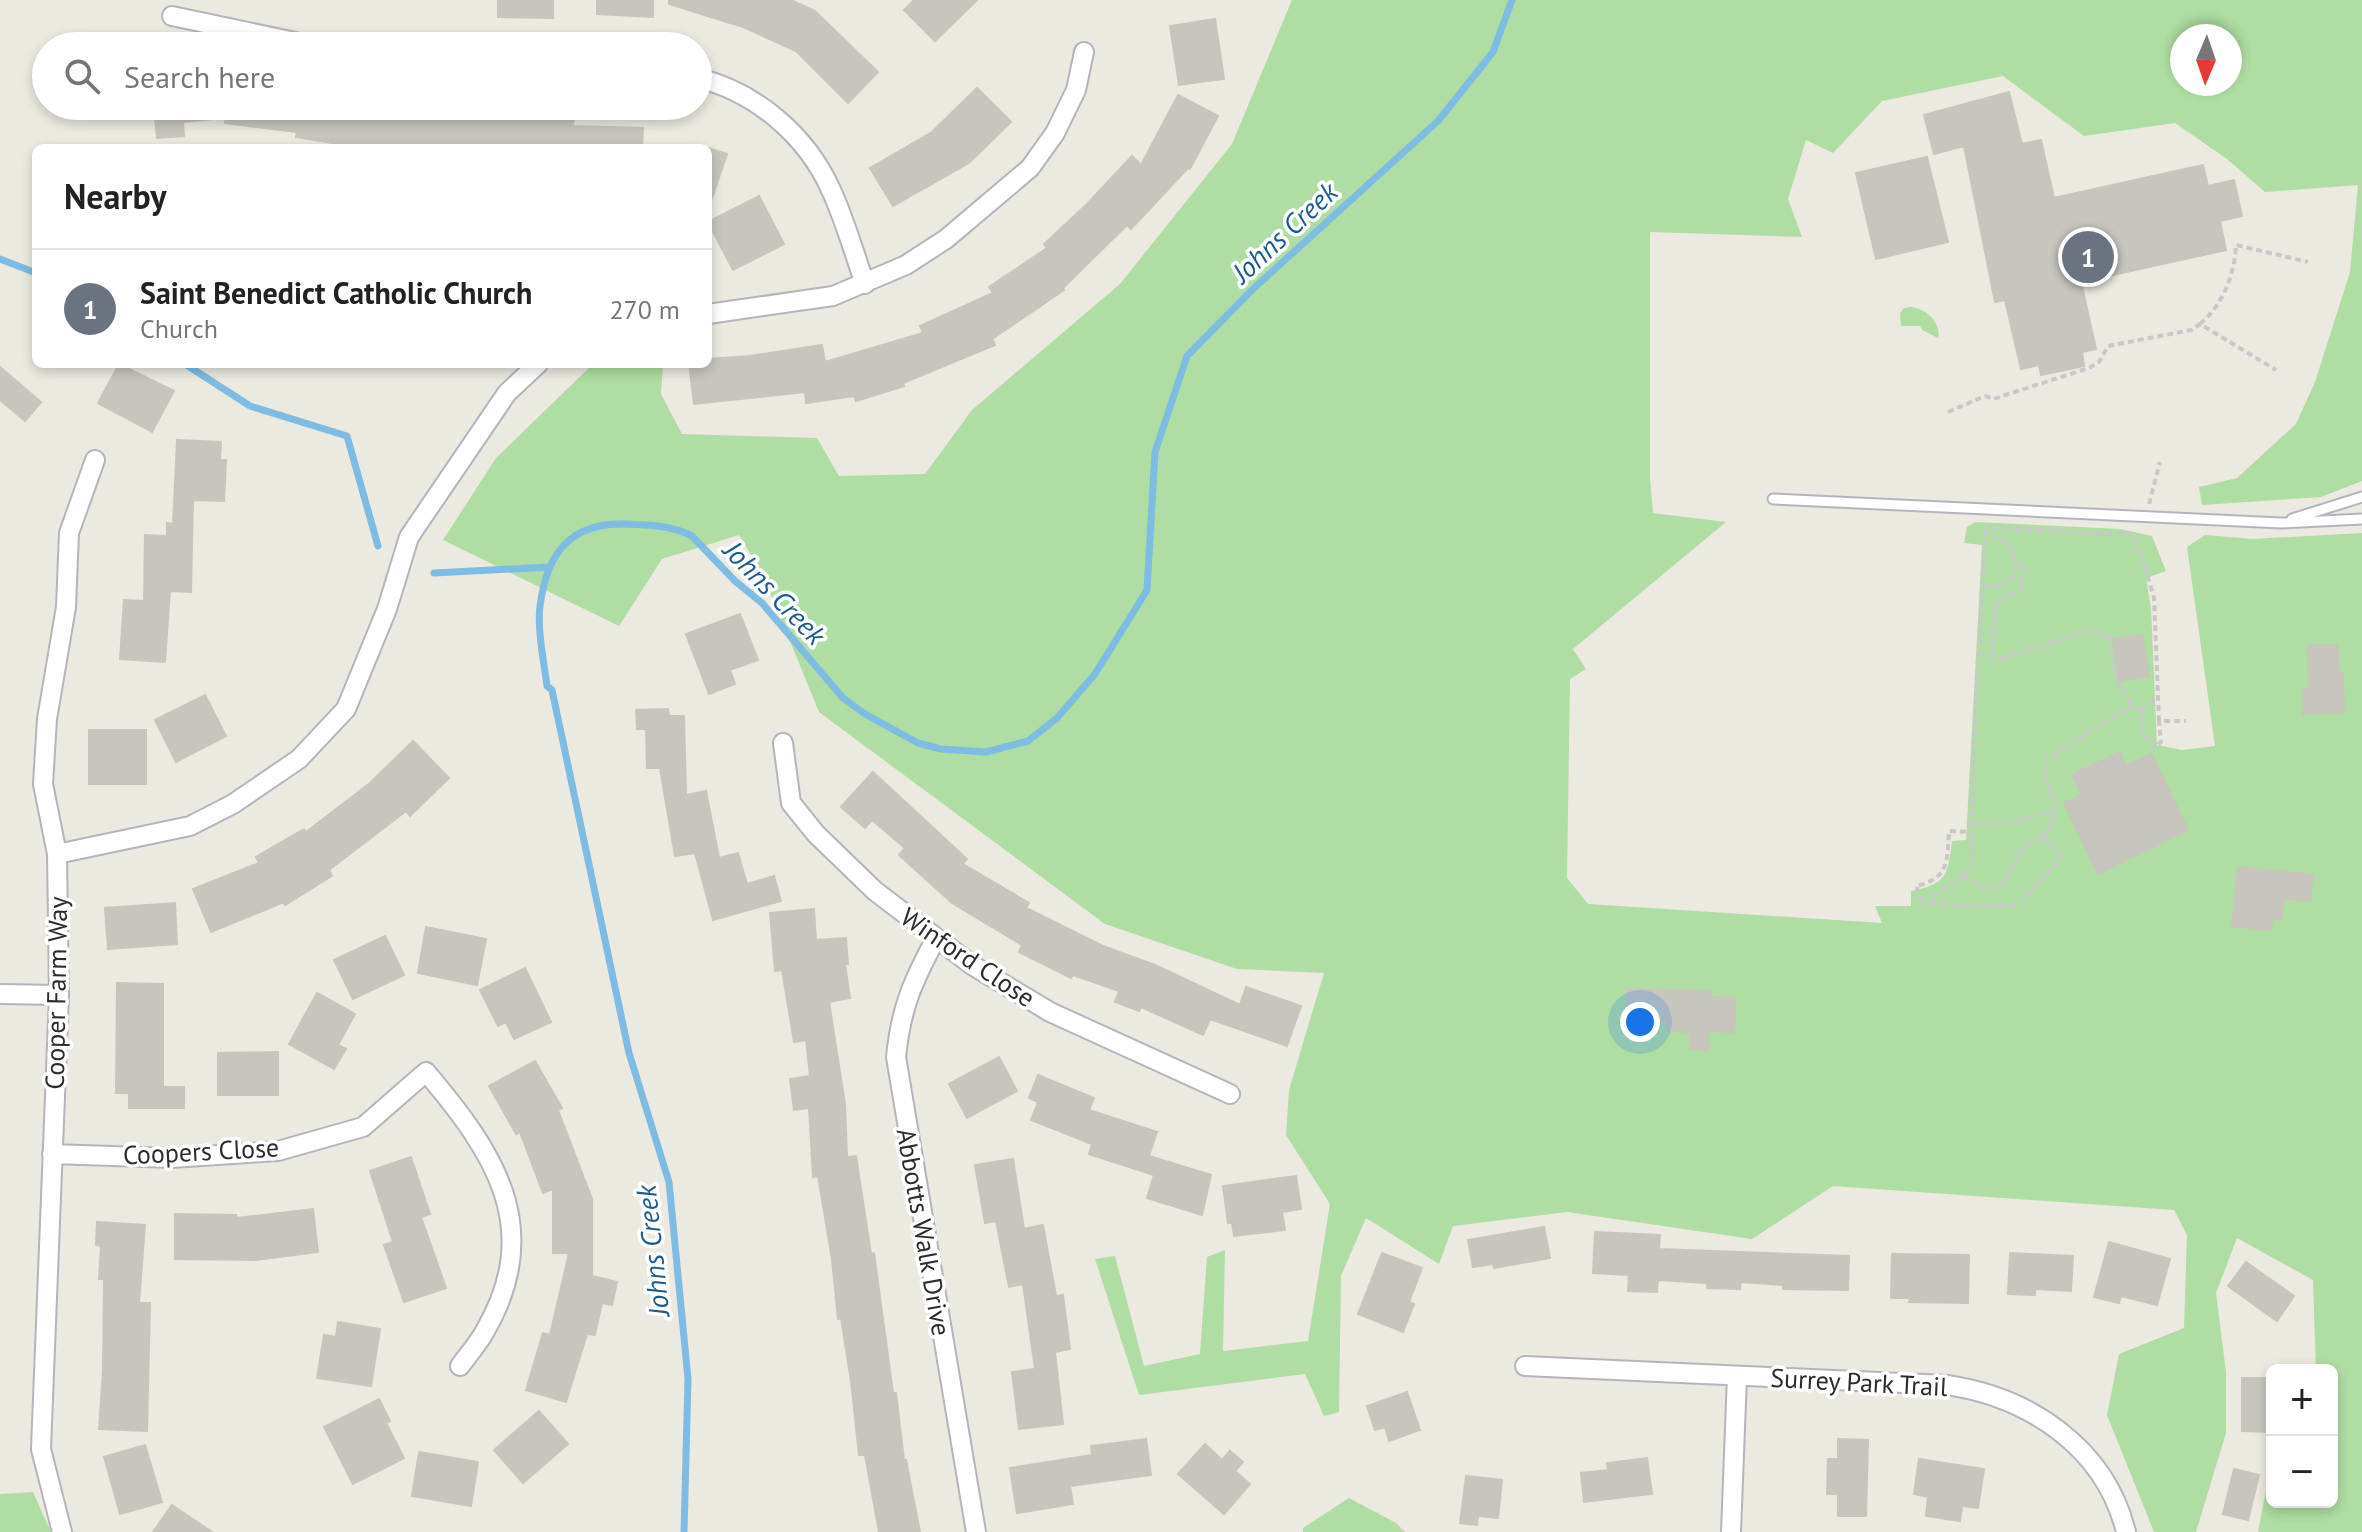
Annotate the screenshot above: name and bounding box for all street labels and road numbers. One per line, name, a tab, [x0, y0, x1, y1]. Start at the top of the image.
street label: Cooper Farm Way	[38, 896, 74, 1090]
street label: Winford Close	[895, 900, 1041, 1014]
street label: Abbotts Walk Drive	[890, 1126, 958, 1338]
street label: Coopers Close	[122, 1130, 280, 1172]
street label: Surrey Park Trail	[1770, 1361, 1949, 1403]

